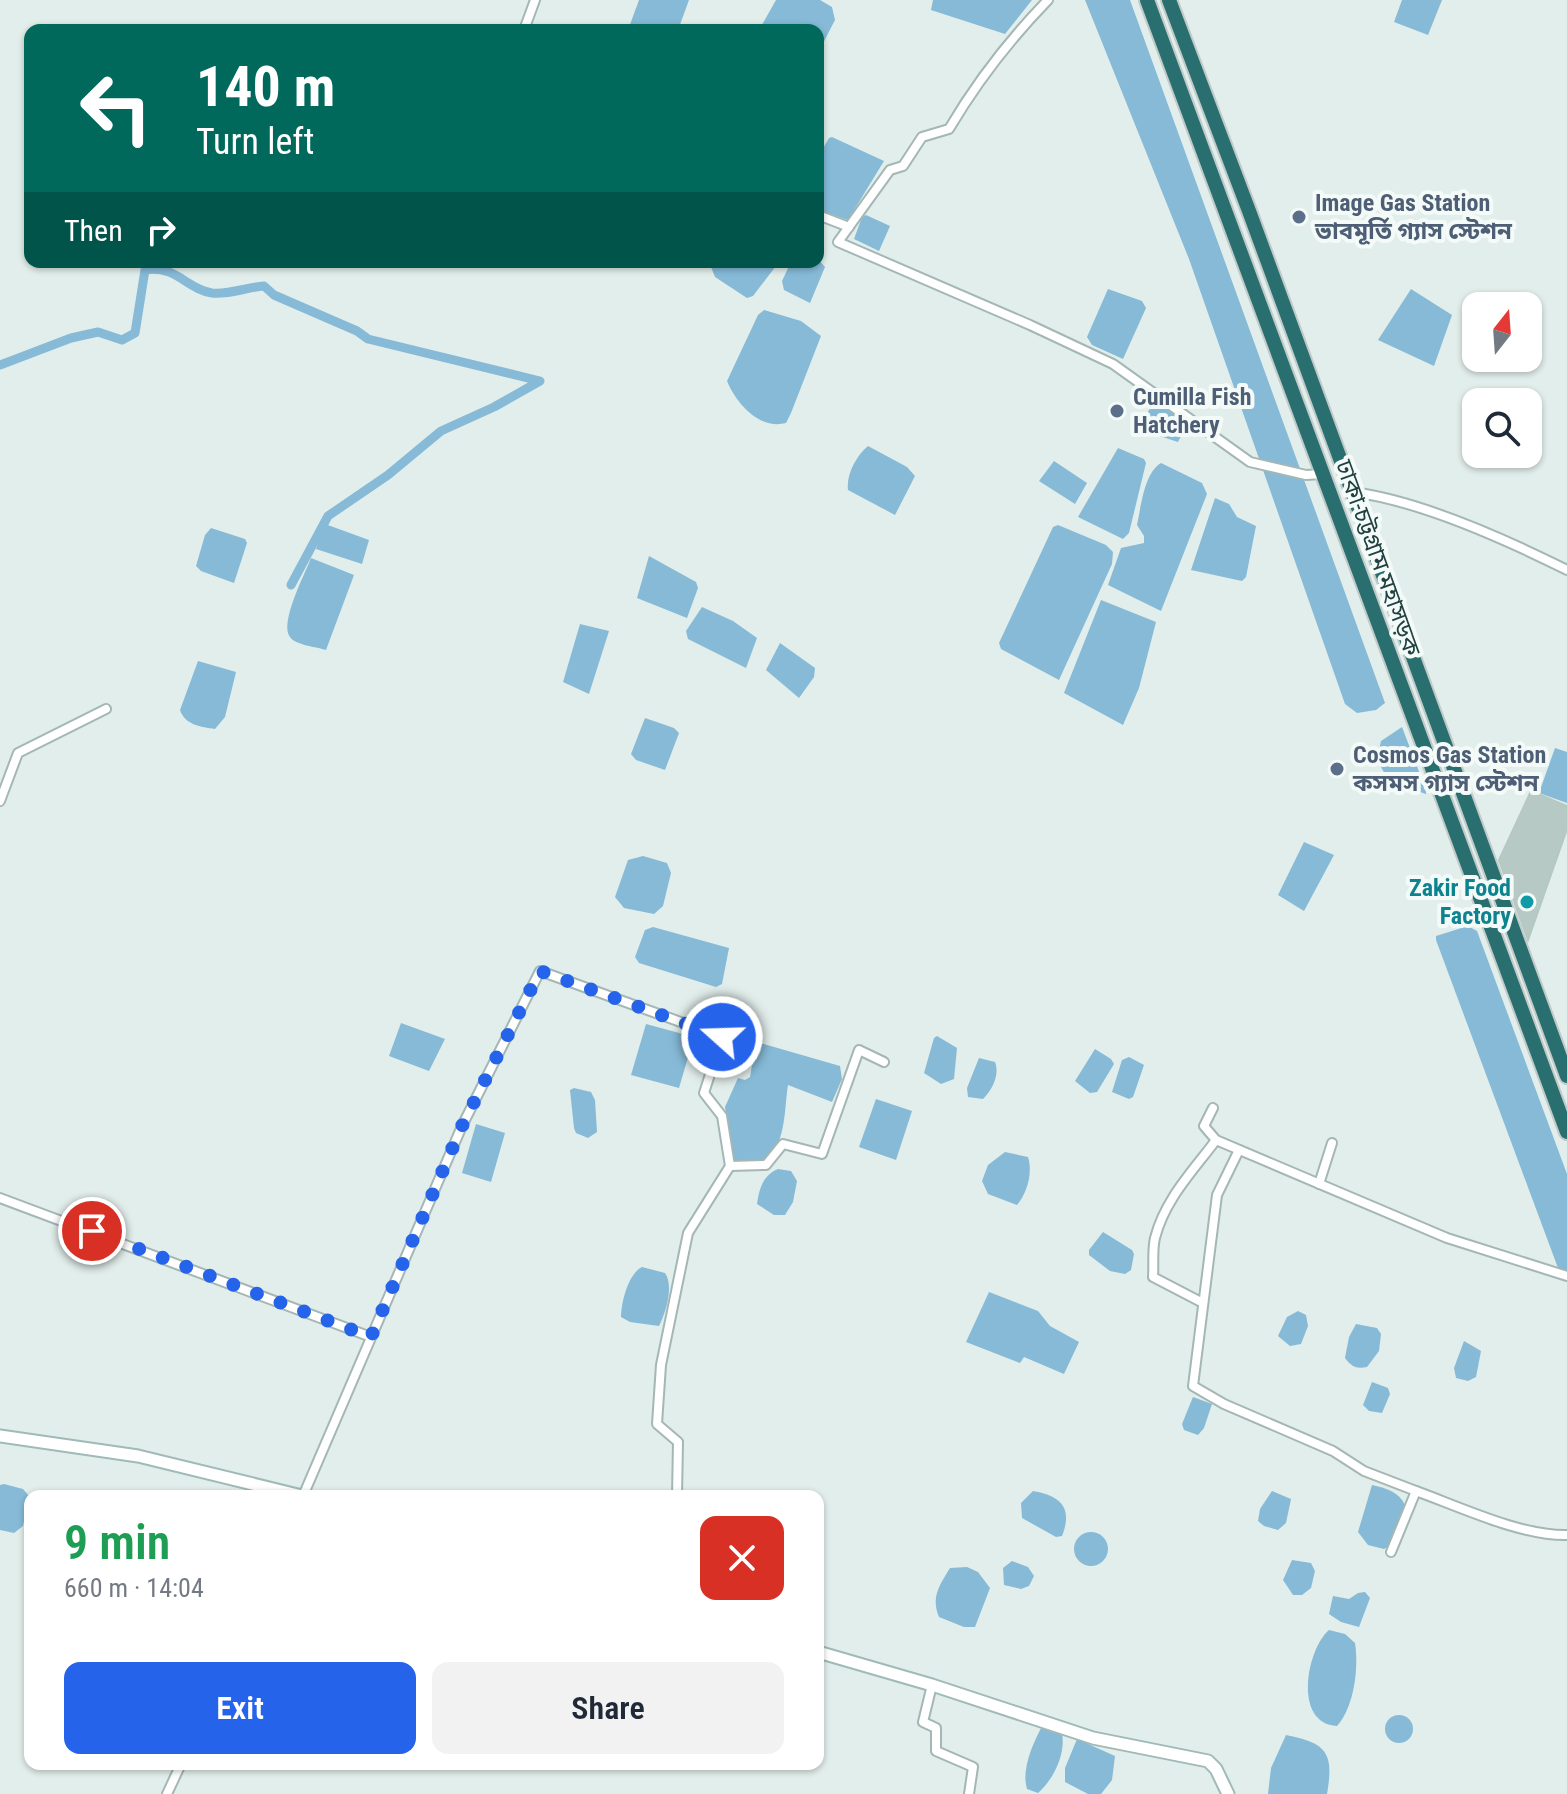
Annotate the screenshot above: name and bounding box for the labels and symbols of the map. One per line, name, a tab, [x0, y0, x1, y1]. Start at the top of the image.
place label: Image Gas Station ভাবমূর্তি গ্যাস স্টেশন	[1314, 189, 1513, 245]
marker: Image Gas Station ভাবমূর্তি গ্যাস স্টেশন	[1290, 208, 1308, 226]
north arrow	[1462, 292, 1542, 372]
place label: Cumilla Fish Hatchery	[1133, 383, 1251, 439]
marker: Cumilla Fish Hatchery	[1108, 402, 1126, 420]
street label: ঢাকা-চট্টগ্রাম মহাসড়ক	[1329, 455, 1427, 660]
place label: Cosmos Gas Station কসমস গ্যাস স্টেশন	[1352, 741, 1546, 797]
marker: Cosmos Gas Station কসমস গ্যাস স্টেশন	[1328, 760, 1346, 778]
place label: Zakir Food Factory	[1409, 874, 1511, 930]
marker: Zakir Food Factory	[1518, 893, 1536, 911]
position arrow	[680, 995, 764, 1079]
pin	[58, 1197, 126, 1265]

